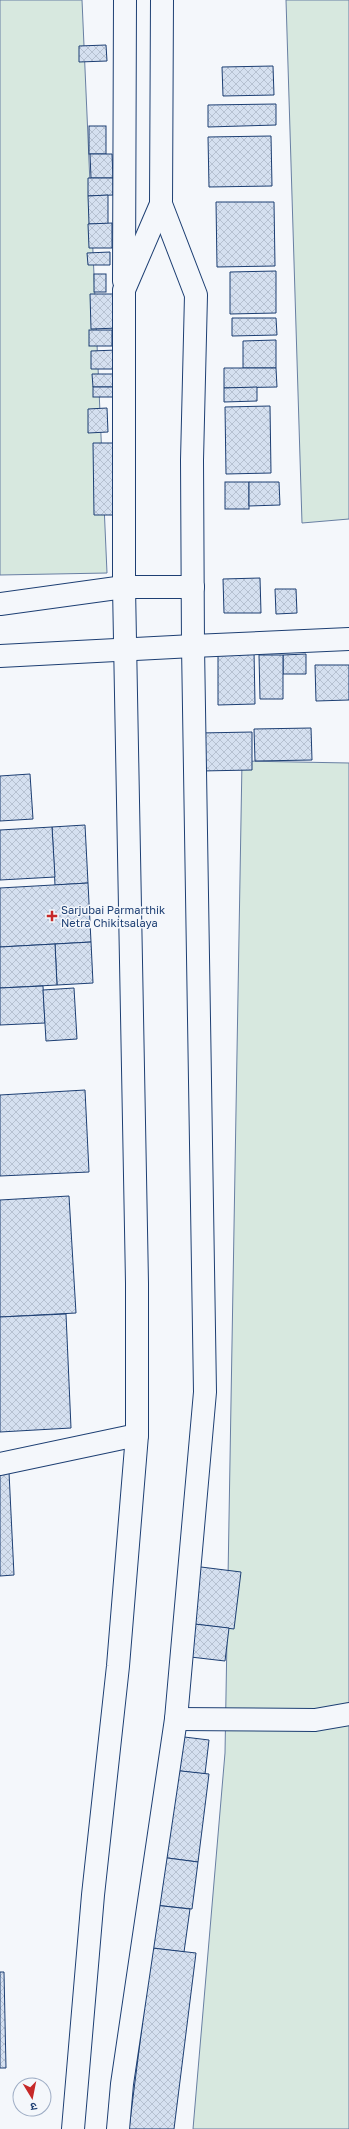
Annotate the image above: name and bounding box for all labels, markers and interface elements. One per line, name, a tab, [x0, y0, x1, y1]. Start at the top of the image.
place label: Sarjubai Parmarthik Netra Chikitsalaya	[61, 903, 165, 929]
marker: Sarjubai Parmarthik Netra Chikitsalaya	[46, 910, 58, 922]
north arrow	[12, 2077, 52, 2117]
text: उ	[29, 2100, 38, 2114]

